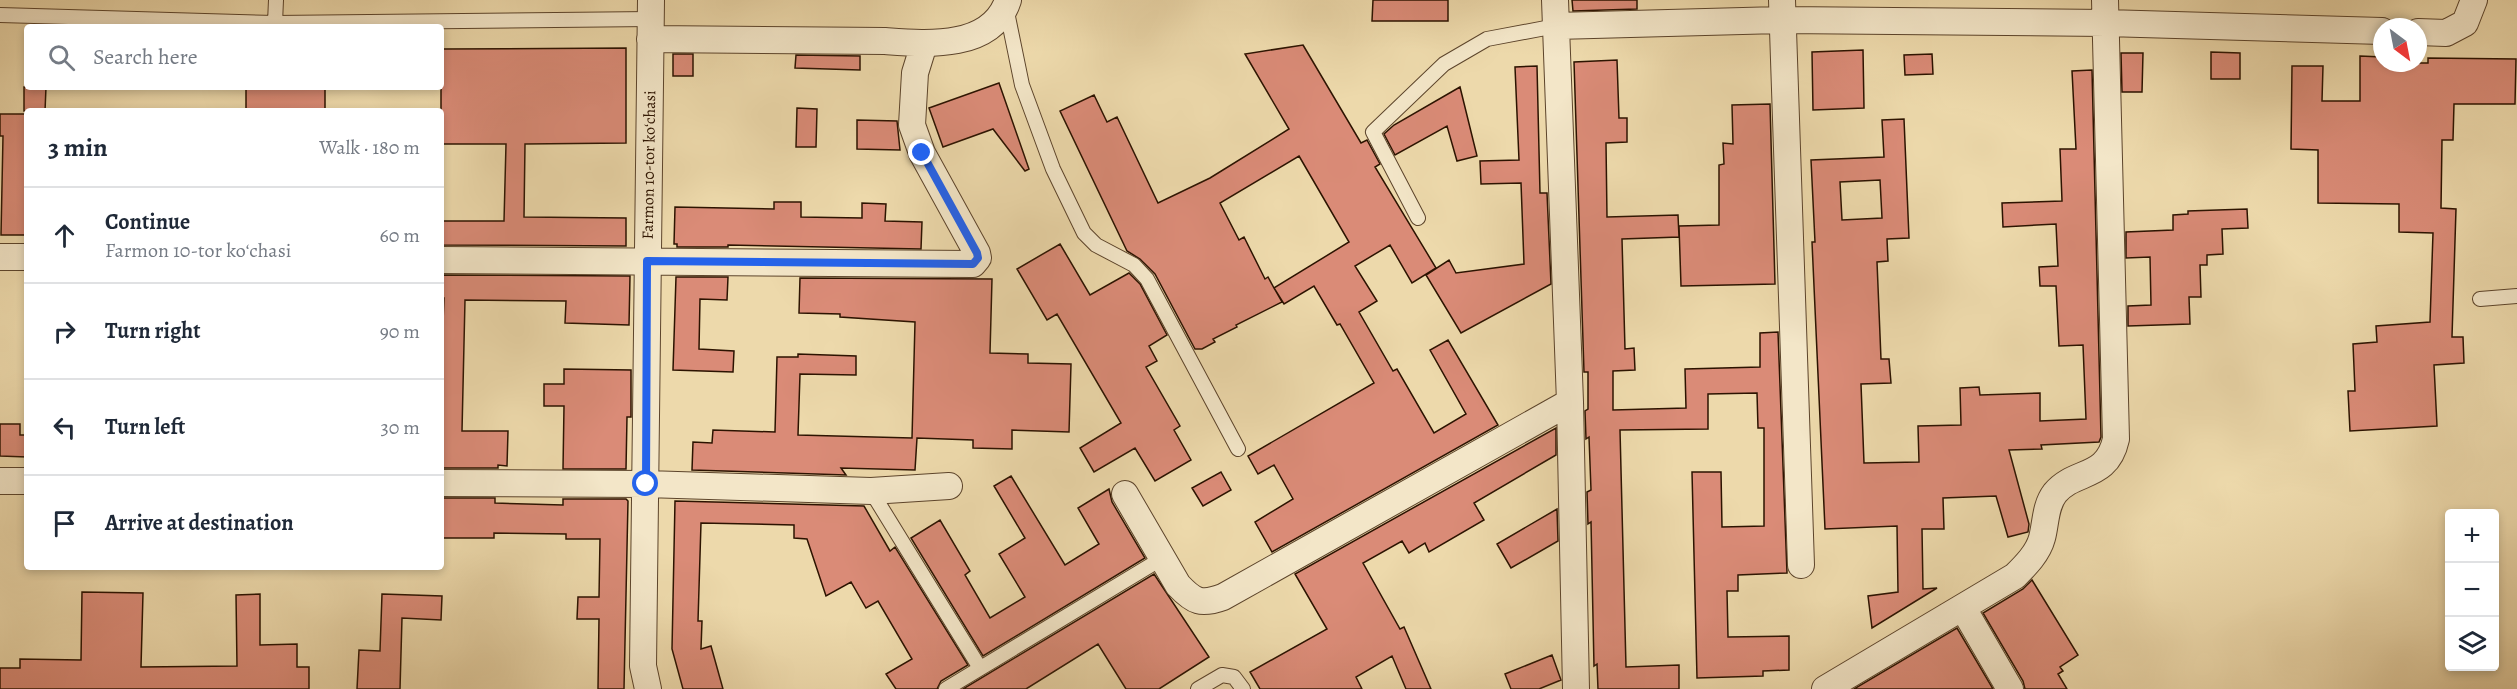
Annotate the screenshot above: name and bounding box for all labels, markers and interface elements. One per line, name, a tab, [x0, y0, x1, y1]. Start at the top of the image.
north arrow	[2373, 18, 2427, 72]
search box	[24, 24, 444, 90]
icon: search	[45, 41, 78, 74]
text: Search here	[93, 42, 198, 72]
street label: Farmon 10-tor koʻchasi	[637, 90, 661, 240]
text: 3 min	[48, 130, 108, 165]
text: Walk · 180 m	[319, 134, 420, 161]
route end	[908, 139, 934, 165]
text: Continue	[105, 207, 190, 237]
icon: ahead	[48, 219, 81, 252]
text: 60 m	[380, 222, 420, 249]
text: Farmon 10-tor koʻchasi	[105, 237, 291, 264]
icon: right	[48, 315, 81, 348]
text: Turn right	[105, 316, 201, 346]
text: 90 m	[380, 318, 420, 345]
icon: left	[48, 411, 81, 444]
text: Turn left	[105, 412, 185, 442]
text: 30 m	[380, 414, 420, 441]
route start	[632, 470, 658, 496]
icon: arrive	[48, 507, 81, 540]
text: Arrive at destination	[105, 508, 294, 538]
map controls	[2445, 509, 2499, 671]
button: +	[2445, 509, 2499, 563]
button: −	[2445, 563, 2499, 617]
button: layers	[2445, 617, 2499, 671]

